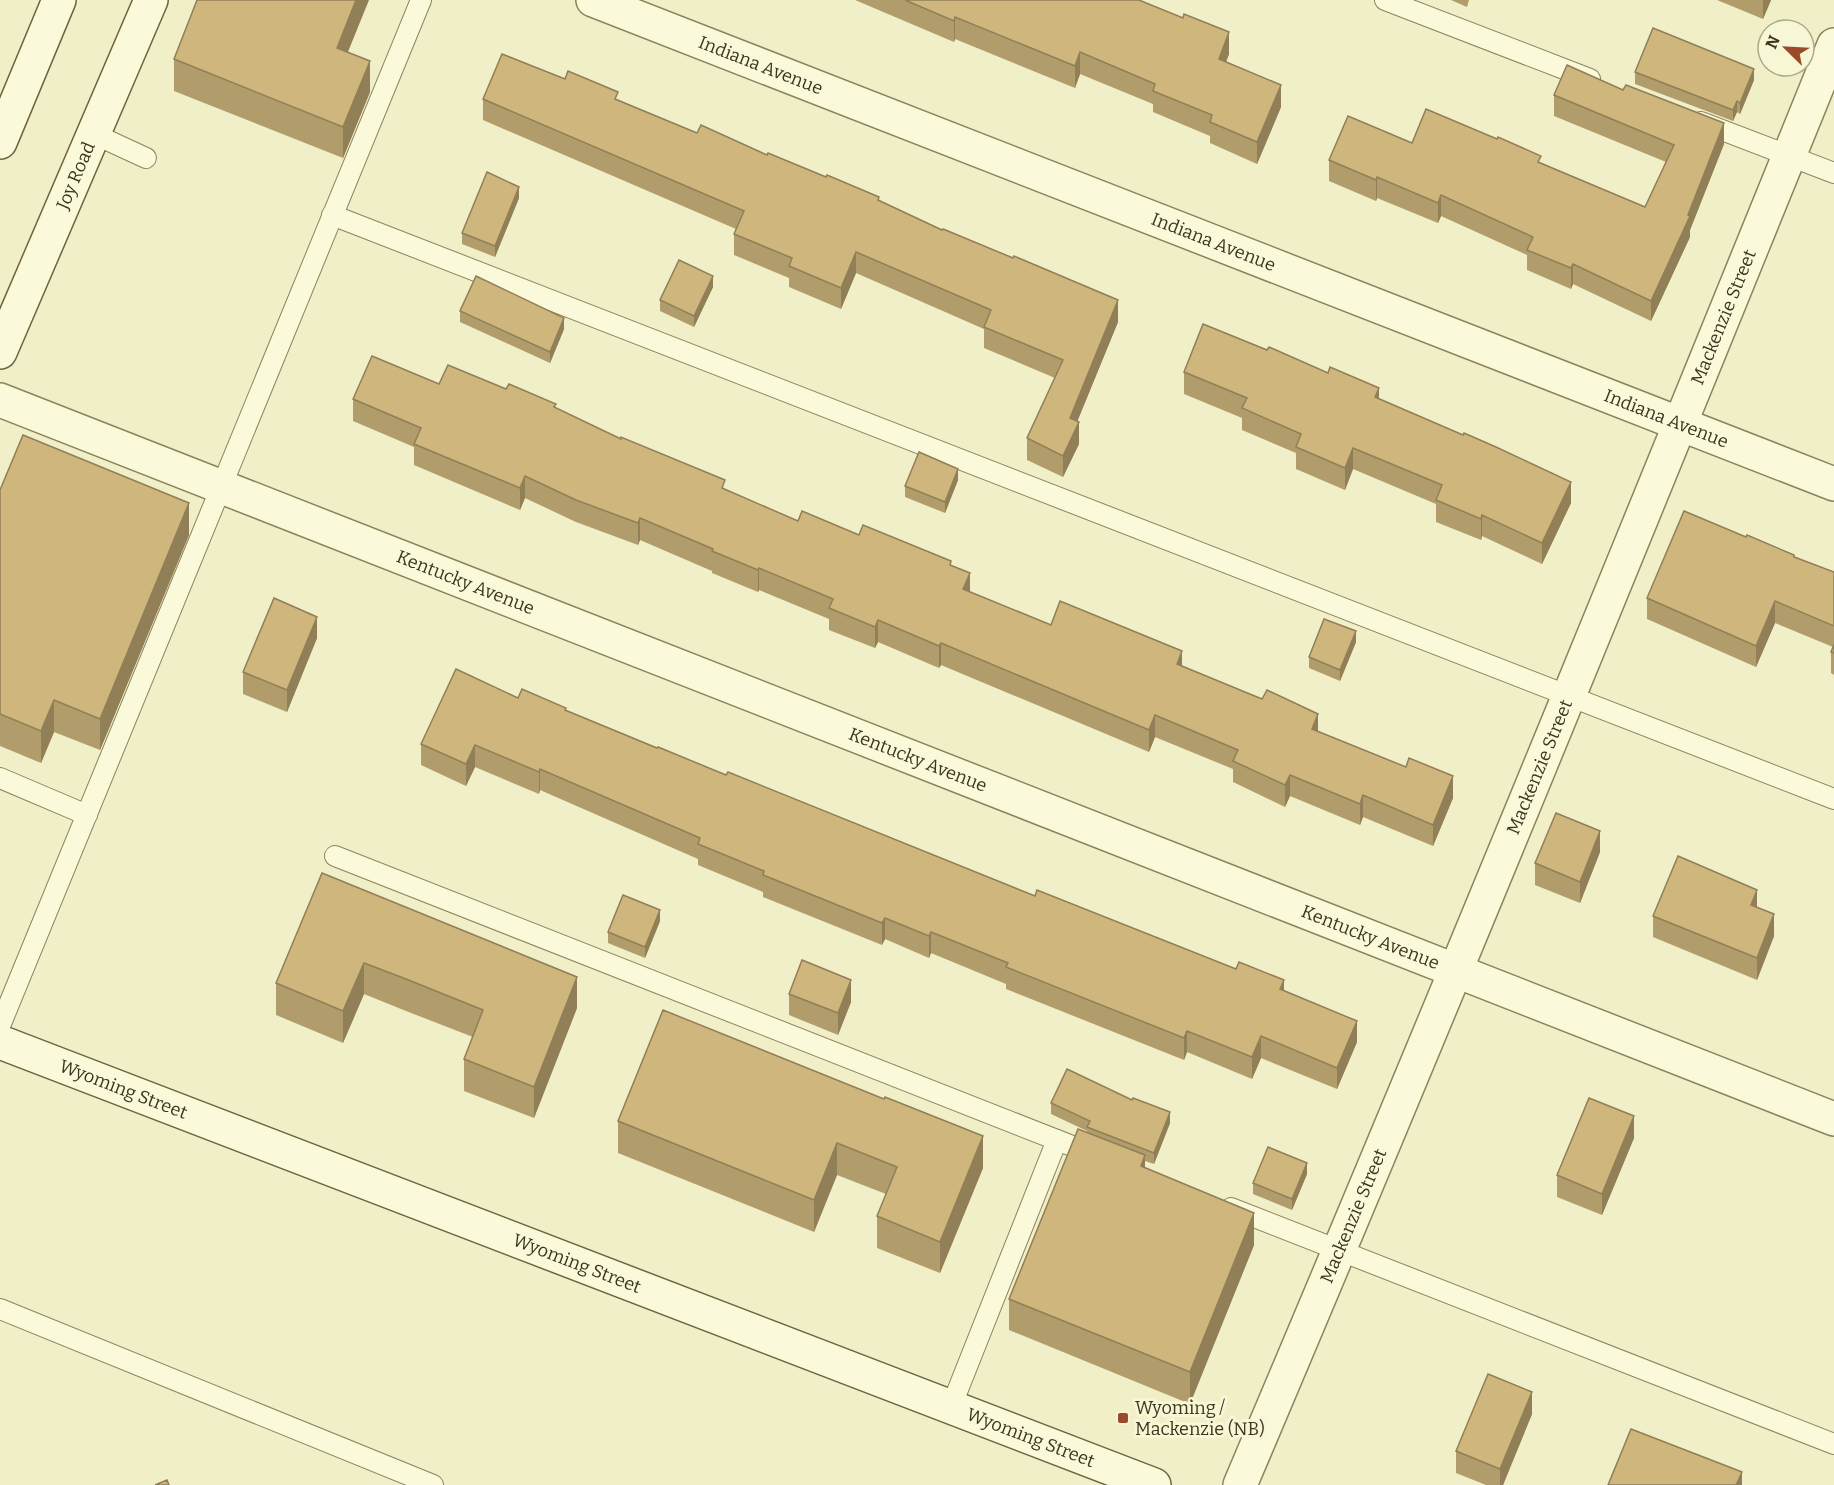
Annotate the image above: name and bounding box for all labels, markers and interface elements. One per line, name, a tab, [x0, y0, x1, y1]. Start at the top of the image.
north arrow	[1756, 18, 1816, 78]
street label: Indiana Avenue	[695, 31, 826, 100]
text: N	[1762, 33, 1784, 52]
street label: Joy Road	[51, 138, 100, 214]
street label: Indiana Avenue	[1148, 208, 1279, 276]
street label: Mackenzie Street	[1686, 246, 1761, 388]
street label: Indiana Avenue	[1601, 384, 1732, 453]
street label: Kentucky Avenue	[393, 546, 538, 619]
street label: Mackenzie Street	[1502, 696, 1577, 838]
street label: Kentucky Avenue	[846, 723, 990, 797]
street label: Kentucky Avenue	[1298, 900, 1443, 974]
street label: Wyoming Street	[56, 1055, 191, 1124]
street label: Mackenzie Street	[1315, 1145, 1392, 1286]
street label: Wyoming Street	[510, 1229, 644, 1298]
place label: Wyoming / Mackenzie (NB)	[1135, 1397, 1265, 1440]
street label: Wyoming Street	[964, 1403, 1098, 1472]
marker: Wyoming / Mackenzie (NB)	[1116, 1411, 1130, 1425]

